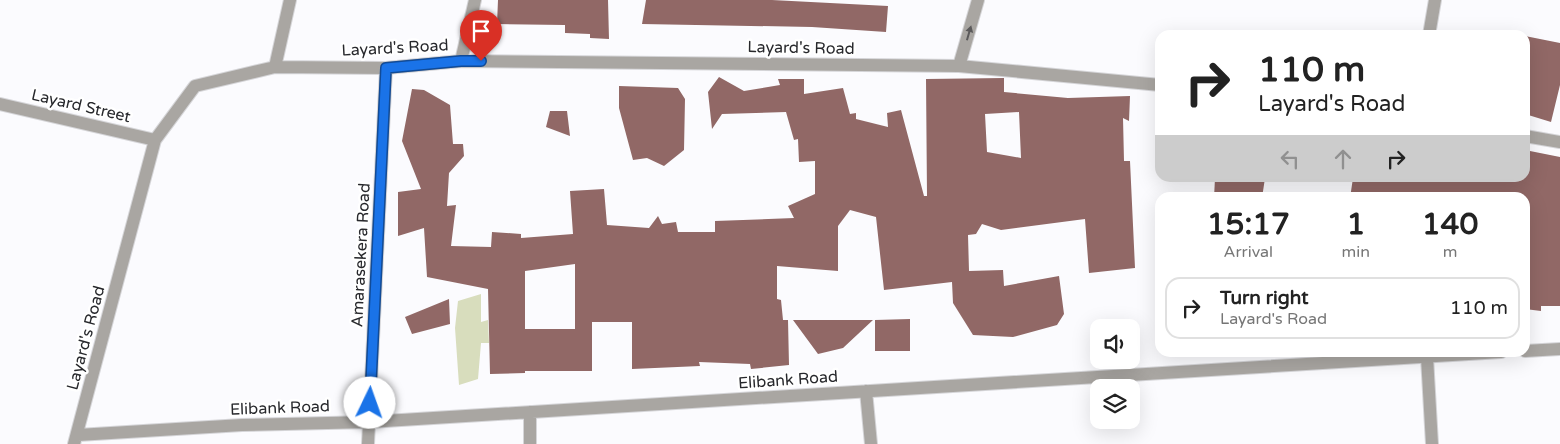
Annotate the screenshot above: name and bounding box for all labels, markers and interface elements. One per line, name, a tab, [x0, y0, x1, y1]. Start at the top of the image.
pin	[460, 10, 502, 61]
icon: arrive	[467, 17, 495, 45]
one-way arrow	[965, 25, 973, 40]
street label: Layard's Road	[341, 35, 449, 61]
street label: Layard's Road	[747, 37, 855, 59]
text: 110 m	[1258, 49, 1365, 91]
icon: right	[1175, 50, 1240, 115]
street label: Layard Street	[29, 85, 133, 127]
text: Layard's Road	[1258, 91, 1405, 117]
icon: left	[1276, 145, 1304, 173]
icon: ahead	[1329, 145, 1357, 173]
icon: right	[1382, 145, 1410, 173]
street label: Amarasekera Road	[347, 182, 375, 328]
text: 15:17	[1207, 206, 1290, 243]
text: 1	[1346, 206, 1365, 243]
text: 140	[1422, 206, 1478, 243]
text: Arrival	[1224, 242, 1273, 262]
text: min	[1342, 242, 1370, 262]
text: m	[1443, 242, 1457, 262]
street label: Layard's Road	[62, 284, 110, 392]
text: Turn right	[1220, 287, 1308, 309]
icon: right	[1177, 294, 1205, 322]
text: 110 m	[1450, 297, 1508, 319]
text: Layard's Road	[1220, 309, 1327, 329]
map controls	[1090, 319, 1140, 429]
button: sound	[1090, 319, 1140, 369]
street label: Elibank Road	[737, 367, 839, 393]
position arrow	[343, 376, 395, 428]
button: layers	[1090, 379, 1140, 429]
street label: Elibank Road	[230, 396, 330, 420]

